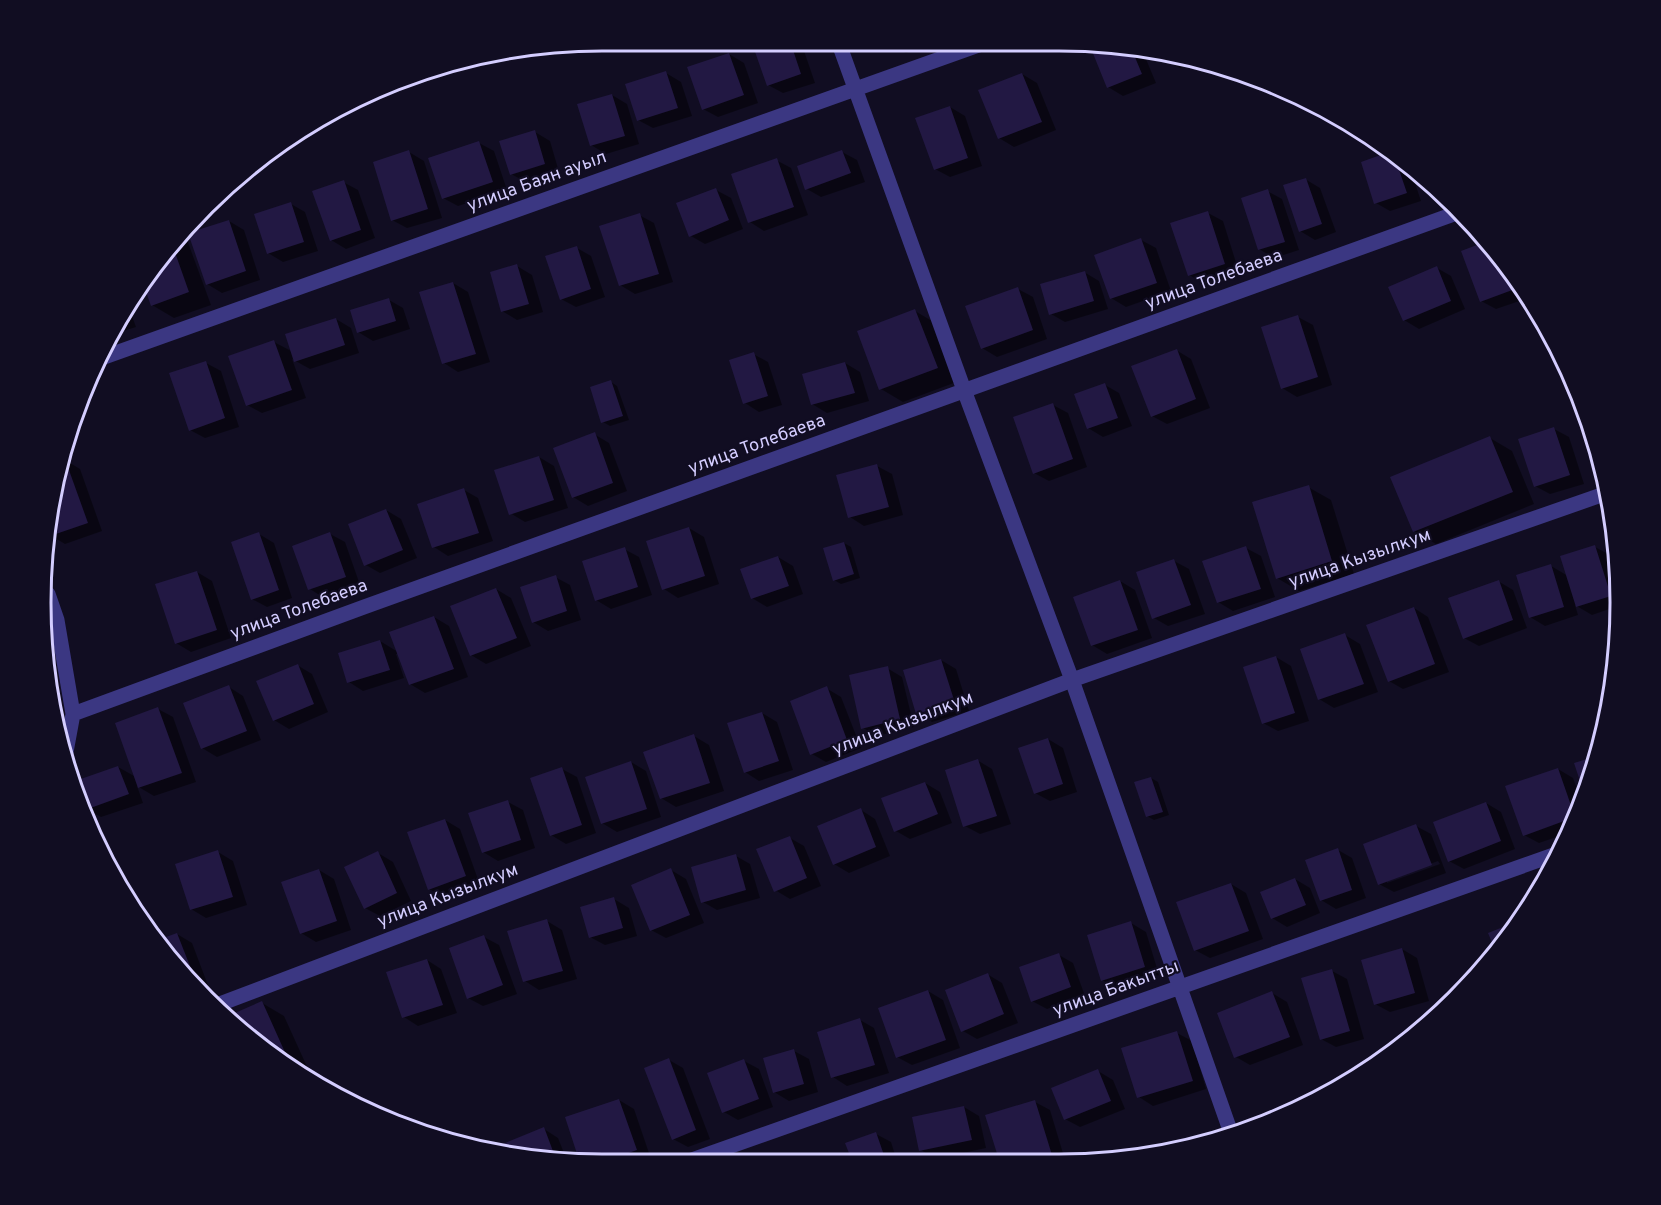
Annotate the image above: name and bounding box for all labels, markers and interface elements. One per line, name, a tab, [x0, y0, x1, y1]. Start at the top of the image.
street label: улица Баян ауыл	[464, 146, 610, 218]
street label: улица Толебаева	[1142, 245, 1286, 315]
street label: улица Толебаева	[685, 410, 829, 480]
street label: улица Кызылкум	[1286, 524, 1434, 594]
street label: улица Толебаева	[227, 575, 371, 645]
street label: улица Кызылкум	[829, 687, 977, 761]
street label: улица Кызылкум	[374, 859, 522, 933]
street label: улица Бакытты	[1050, 955, 1182, 1023]

